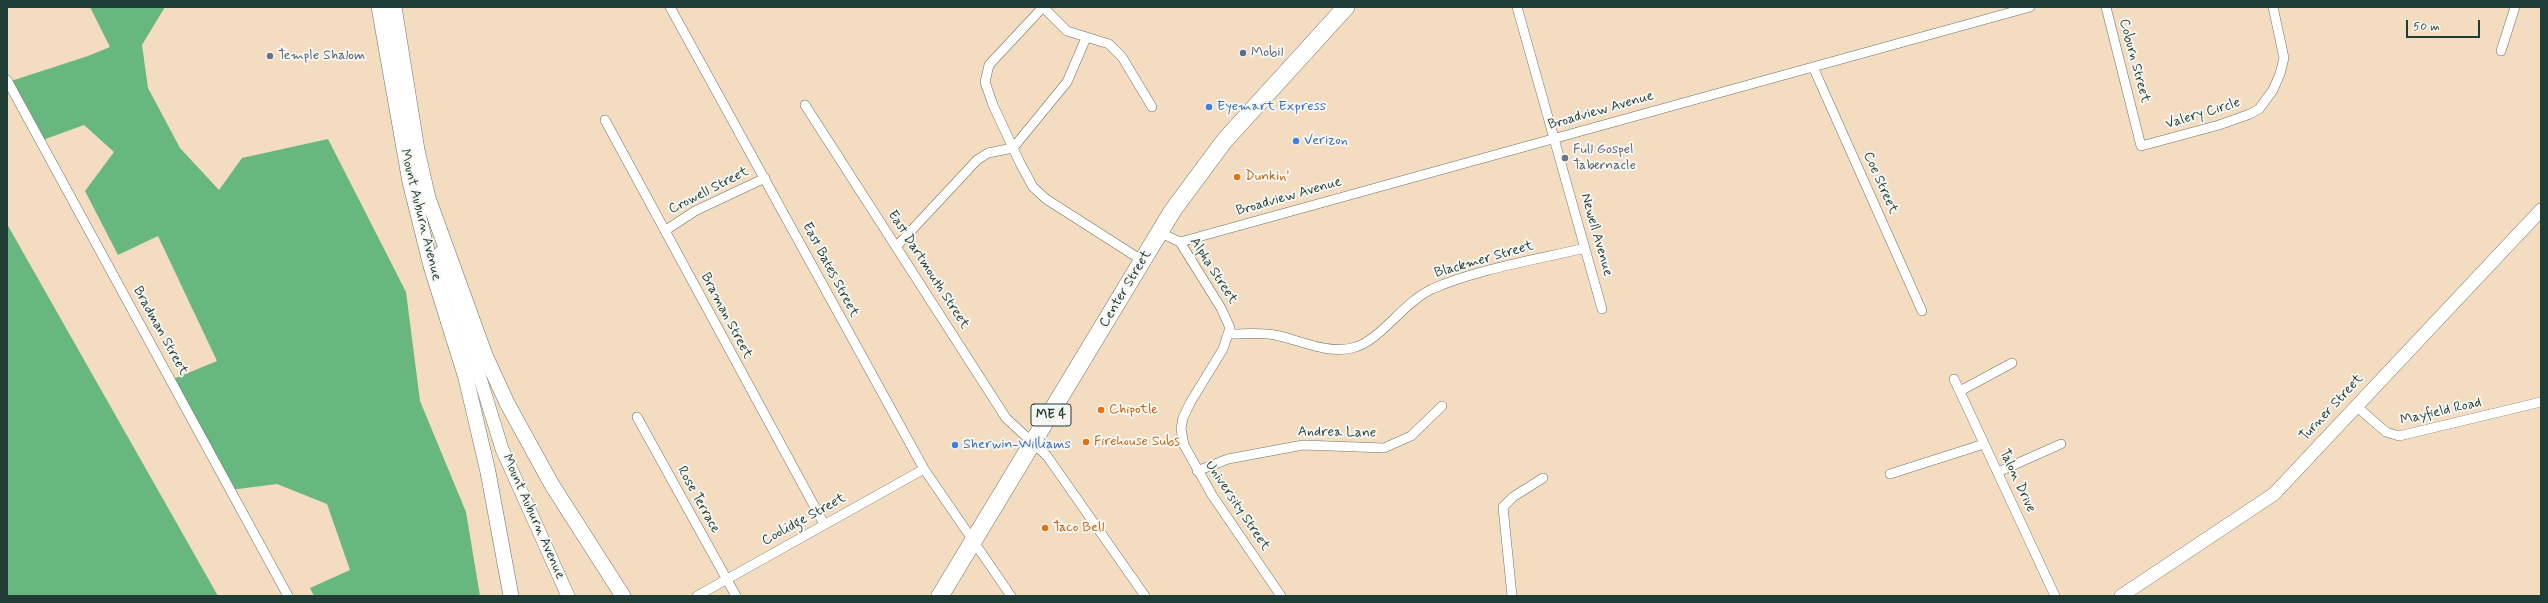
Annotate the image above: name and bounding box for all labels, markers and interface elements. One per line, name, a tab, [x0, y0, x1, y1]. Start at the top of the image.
scale bar	[2408, 12, 2482, 38]
street label: Coburn Street	[2115, 17, 2153, 105]
text: 50 m	[2413, 19, 2440, 35]
place label: Mobil	[1251, 45, 1283, 61]
place label: Temple Shalom	[278, 48, 365, 64]
marker: Mobil	[1238, 48, 1248, 58]
marker: Temple Shalom	[265, 51, 275, 61]
street label: Broadview Avenue	[1546, 88, 1656, 134]
street label: Valery Circle	[2164, 95, 2242, 133]
place label: Eyemart Express	[1217, 99, 1326, 115]
marker: Eyemart Express	[1204, 102, 1214, 112]
place label: Verizon	[1304, 133, 1348, 149]
marker: Verizon	[1291, 136, 1301, 146]
place label: Full Gospel Tabernacle	[1573, 142, 1636, 174]
street label: Mount Auburn Avenue	[396, 148, 444, 282]
street label: Coe Street	[1859, 149, 1901, 217]
marker: Full Gospel Tabernacle	[1560, 153, 1570, 163]
street label: Crowell Street	[666, 164, 752, 218]
place label: Dunkin'	[1245, 169, 1289, 185]
marker: Dunkin'	[1232, 172, 1242, 182]
street label: Broadview Avenue	[1234, 174, 1344, 220]
street label: Newell Avenue	[1576, 192, 1616, 278]
street label: East Dartmouth Street	[883, 208, 973, 332]
street label: East Bates Street	[798, 220, 862, 320]
street label: Alpha Street	[1185, 235, 1241, 307]
street label: Blackmer Street	[1433, 238, 1535, 282]
street label: Center Street	[1096, 247, 1156, 331]
street label: Braman Street	[696, 270, 756, 362]
street label: Bradman Street	[129, 284, 191, 378]
street label: Turner Street	[2297, 371, 2367, 445]
street label: Mayfield Road	[2399, 395, 2483, 429]
place label: Chipotle	[1109, 402, 1158, 418]
road number: ME 4	[1031, 404, 1071, 426]
marker: Chipotle	[1096, 405, 1106, 415]
street label: Andrea Lane	[1298, 424, 1376, 442]
place label: Firehouse Subs	[1094, 434, 1180, 450]
place label: Sherwin-Williams	[963, 437, 1071, 453]
marker: Firehouse Subs	[1081, 437, 1091, 447]
marker: Sherwin-Williams	[950, 440, 960, 450]
street label: Talon Drive	[1995, 447, 2039, 515]
street label: Mount Auburn Avenue	[498, 452, 568, 582]
street label: University Street	[1201, 458, 1273, 554]
street label: Rose Terrace	[673, 464, 723, 536]
street label: Coolidge Street	[759, 490, 849, 550]
place label: Taco Bell	[1053, 520, 1104, 536]
marker: Taco Bell	[1040, 523, 1050, 533]

